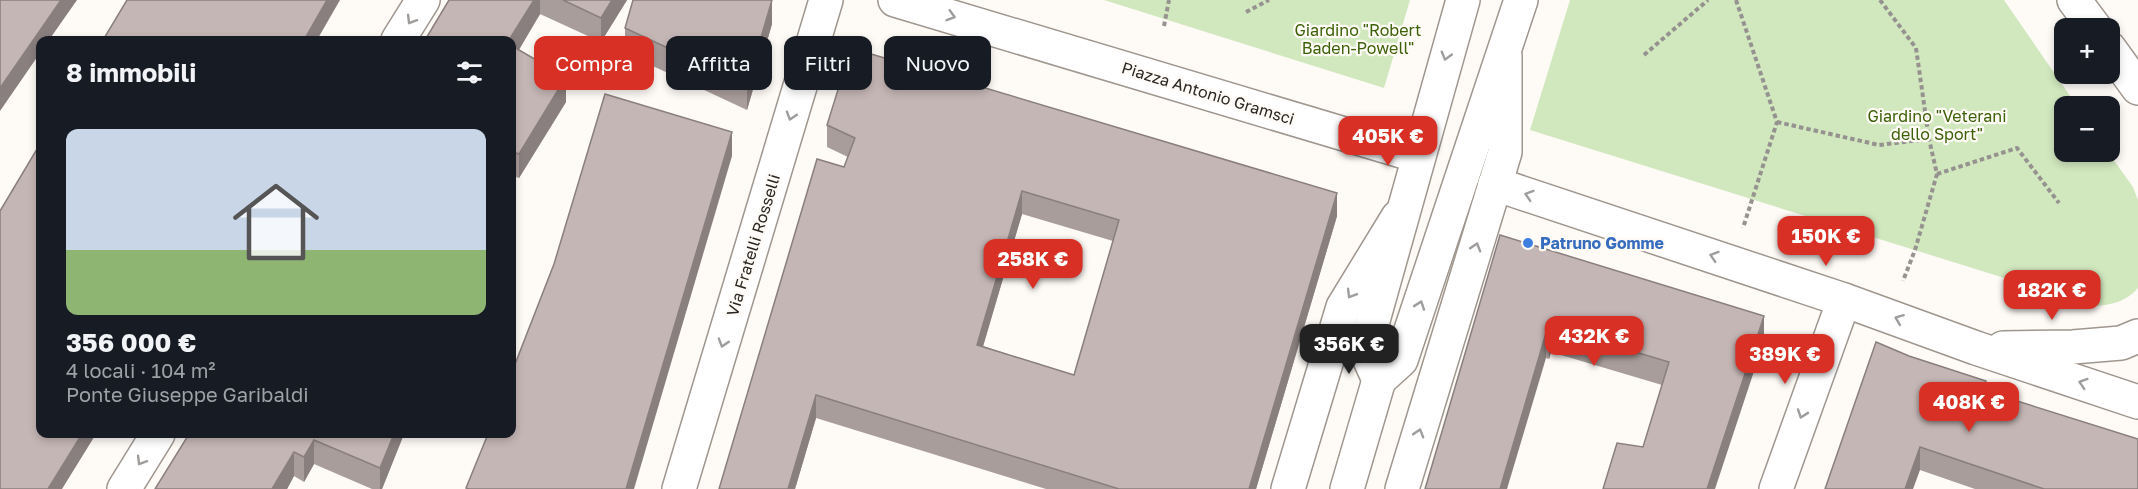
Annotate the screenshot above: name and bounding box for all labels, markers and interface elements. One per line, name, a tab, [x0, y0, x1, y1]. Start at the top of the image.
one-way arrow	[945, 9, 956, 21]
one-way arrow	[406, 14, 418, 24]
map controls	[2054, 18, 2120, 162]
button: +	[2054, 18, 2120, 84]
park label: Giardino "Robert Baden-Powell"	[1295, 20, 1421, 58]
chip: Compra	[534, 36, 654, 90]
chip: Affitta	[666, 36, 772, 90]
chip: Filtri	[784, 36, 872, 90]
chip: Nuovo	[884, 36, 991, 90]
one-way arrow	[1441, 51, 1454, 61]
icon: filters	[453, 56, 486, 89]
text: 8 immobili	[66, 57, 196, 88]
street label: Piazza Antonio Gramsci	[1119, 57, 1297, 129]
button: −	[2054, 96, 2120, 162]
park label: Giardino "Veterani dello Sport"	[1868, 106, 2006, 144]
one-way arrow	[786, 110, 798, 121]
pin: 405K €	[1339, 116, 1437, 167]
text: 405K €	[1352, 123, 1424, 147]
icon: home	[222, 168, 330, 276]
street label: Via Fratelli Rosselli	[722, 171, 784, 319]
one-way arrow	[1524, 190, 1535, 203]
pin: 150K €	[1777, 216, 1875, 267]
text: 150K €	[1791, 223, 1861, 247]
place label: Patruno Gomme	[1540, 233, 1664, 253]
marker: Patruno Gomme	[1521, 236, 1535, 250]
pin: 258K €	[984, 239, 1082, 290]
one-way arrow	[1469, 242, 1481, 252]
text: 258K €	[998, 246, 1068, 270]
one-way arrow	[1709, 251, 1720, 264]
pin: 182K €	[2003, 270, 2101, 321]
text: 182K €	[2018, 277, 2086, 301]
one-way arrow	[1346, 288, 1358, 298]
one-way arrow	[1412, 300, 1425, 311]
one-way arrow	[1894, 313, 1904, 326]
pin: 432K €	[1545, 316, 1643, 367]
text: 432K €	[1559, 323, 1629, 347]
pin: 356K €	[1300, 324, 1398, 375]
text: 356 000 €	[66, 327, 196, 358]
text: 356K €	[1314, 331, 1384, 355]
pin: 389K €	[1736, 334, 1834, 385]
one-way arrow	[718, 337, 730, 348]
text: 389K €	[1749, 341, 1821, 365]
text: 4 locali · 104 m²	[66, 358, 216, 382]
one-way arrow	[2078, 378, 2089, 390]
text: Ponte Giuseppe Garibaldi	[66, 382, 309, 406]
pin: 408K €	[1920, 382, 2018, 433]
text: 408K €	[1933, 389, 2005, 413]
one-way arrow	[1797, 408, 1810, 419]
one-way arrow	[1412, 428, 1425, 439]
one-way arrow	[137, 455, 149, 465]

